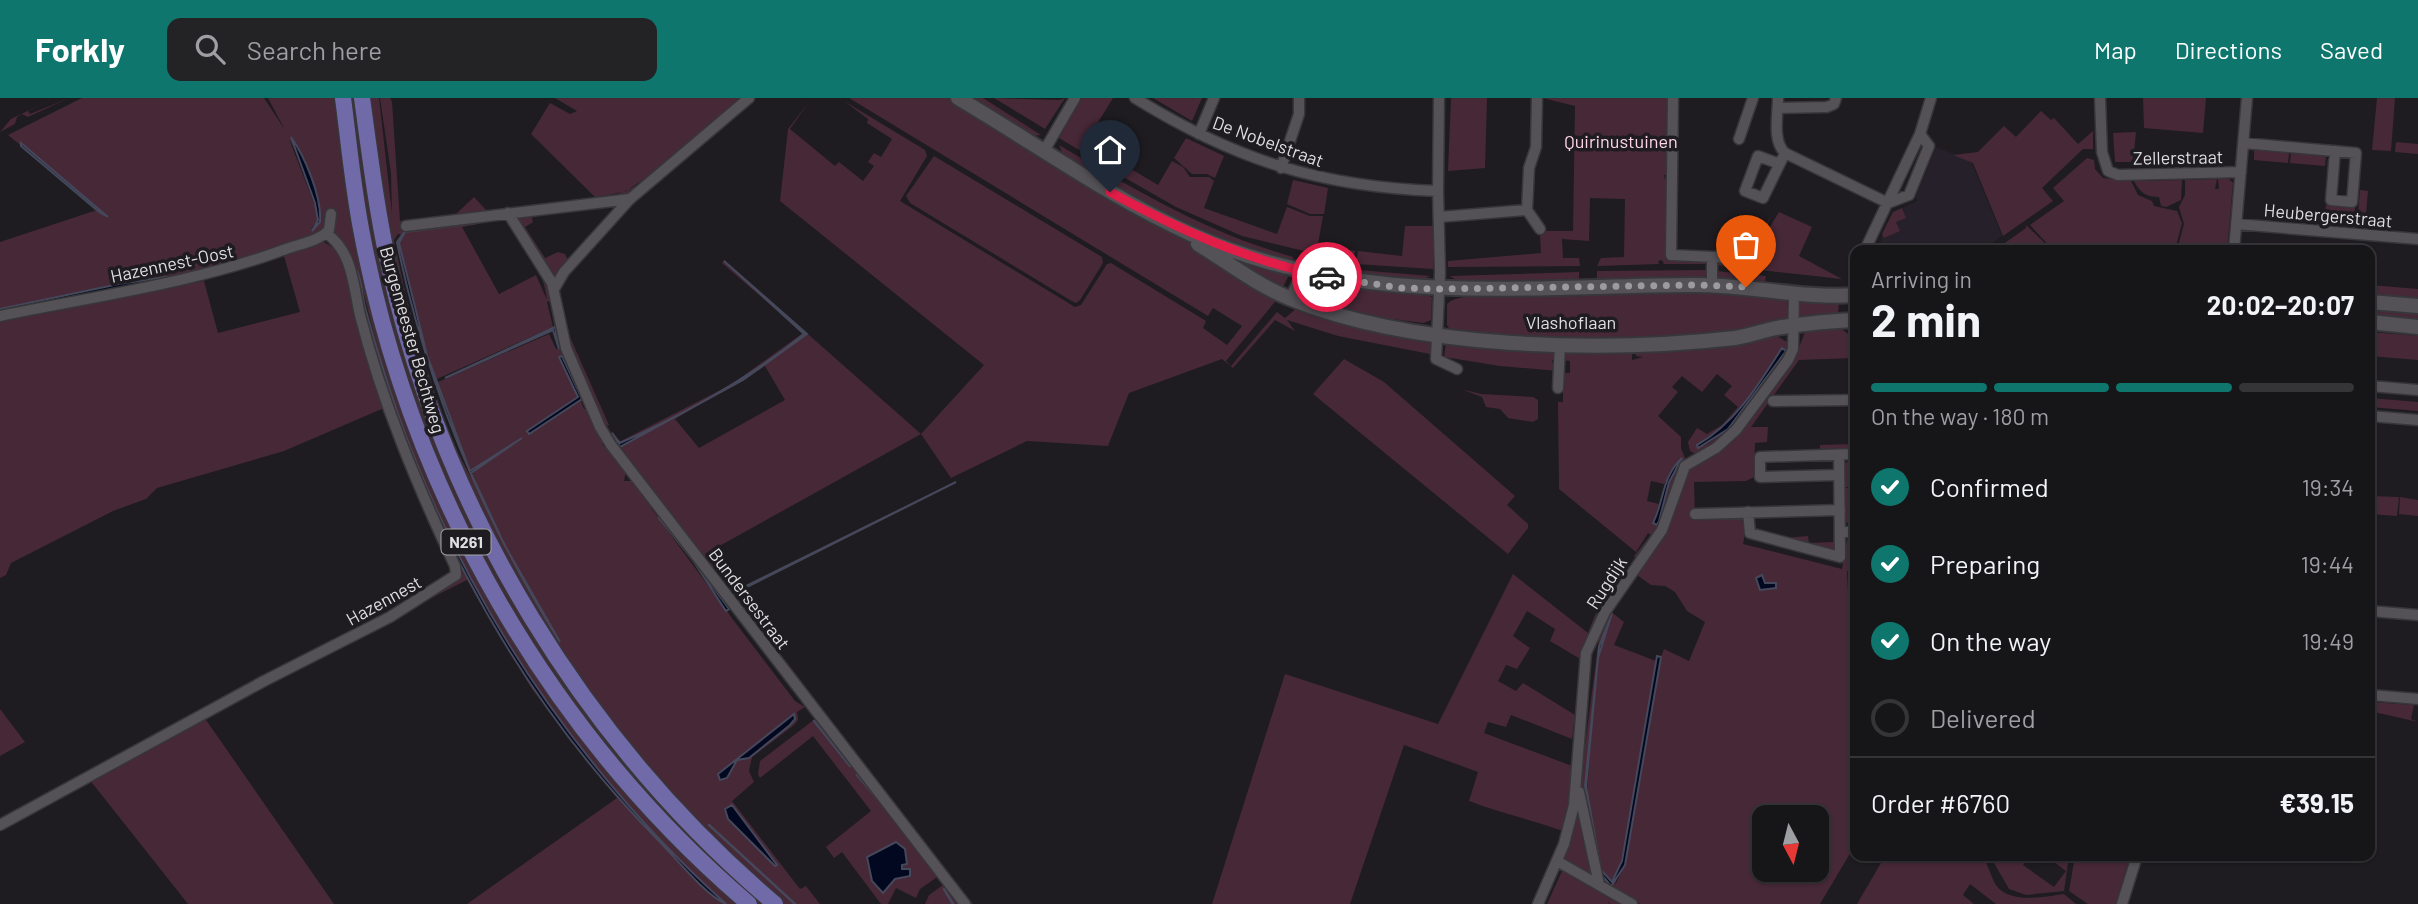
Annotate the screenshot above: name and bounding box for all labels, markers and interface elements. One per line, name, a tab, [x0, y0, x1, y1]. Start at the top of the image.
search box	[167, 18, 657, 81]
text: Forkly	[35, 29, 125, 69]
icon: search	[191, 30, 229, 68]
text: Search here	[247, 34, 382, 65]
text: Map	[2094, 35, 2137, 64]
text: Directions	[2175, 35, 2282, 64]
text: Saved	[2320, 35, 2383, 64]
street label: De Nobelstraat	[1210, 111, 1327, 171]
pin	[1080, 120, 1140, 192]
park label: Quirinustuinen	[1564, 130, 1678, 152]
icon: home	[1091, 131, 1129, 169]
street label: Zellerstraat	[2133, 145, 2223, 169]
street label: Heubergerstraat	[2263, 198, 2393, 232]
pin	[1716, 215, 1776, 287]
icon: bag	[1727, 226, 1765, 264]
street label: Hazennest-Oost	[108, 239, 235, 287]
courier	[1292, 242, 1362, 312]
street label: Burgemeester Bechtweg	[376, 244, 450, 436]
icon: car	[1308, 258, 1346, 296]
text: Arriving in	[1871, 265, 1972, 293]
text: 20:02–20:07	[2207, 289, 2354, 320]
text: 2 min	[1871, 291, 1981, 346]
street label: Vlashoflaan	[1526, 311, 1616, 333]
text: On the way · 180 m	[1871, 402, 2049, 430]
icon: check	[1871, 468, 1909, 506]
text: Confirmed	[1930, 471, 2049, 502]
text: 19:34	[2302, 473, 2354, 501]
road number: N261	[442, 530, 490, 555]
street label: Bundersestraat	[705, 544, 795, 653]
icon: check	[1871, 545, 1909, 583]
text: Preparing	[1930, 548, 2040, 579]
text: 19:44	[2301, 550, 2354, 578]
street label: Rugdijk	[1581, 552, 1631, 613]
street label: Hazennest	[342, 571, 425, 630]
icon: check	[1871, 622, 1909, 660]
text: On the way	[1930, 625, 2051, 656]
text: 19:49	[2302, 627, 2354, 655]
text: Delivered	[1930, 702, 2036, 733]
text: Order #6760	[1871, 787, 2010, 818]
text: €39.15	[2279, 787, 2354, 818]
north arrow	[1752, 805, 1829, 882]
map controls	[1752, 805, 1829, 882]

